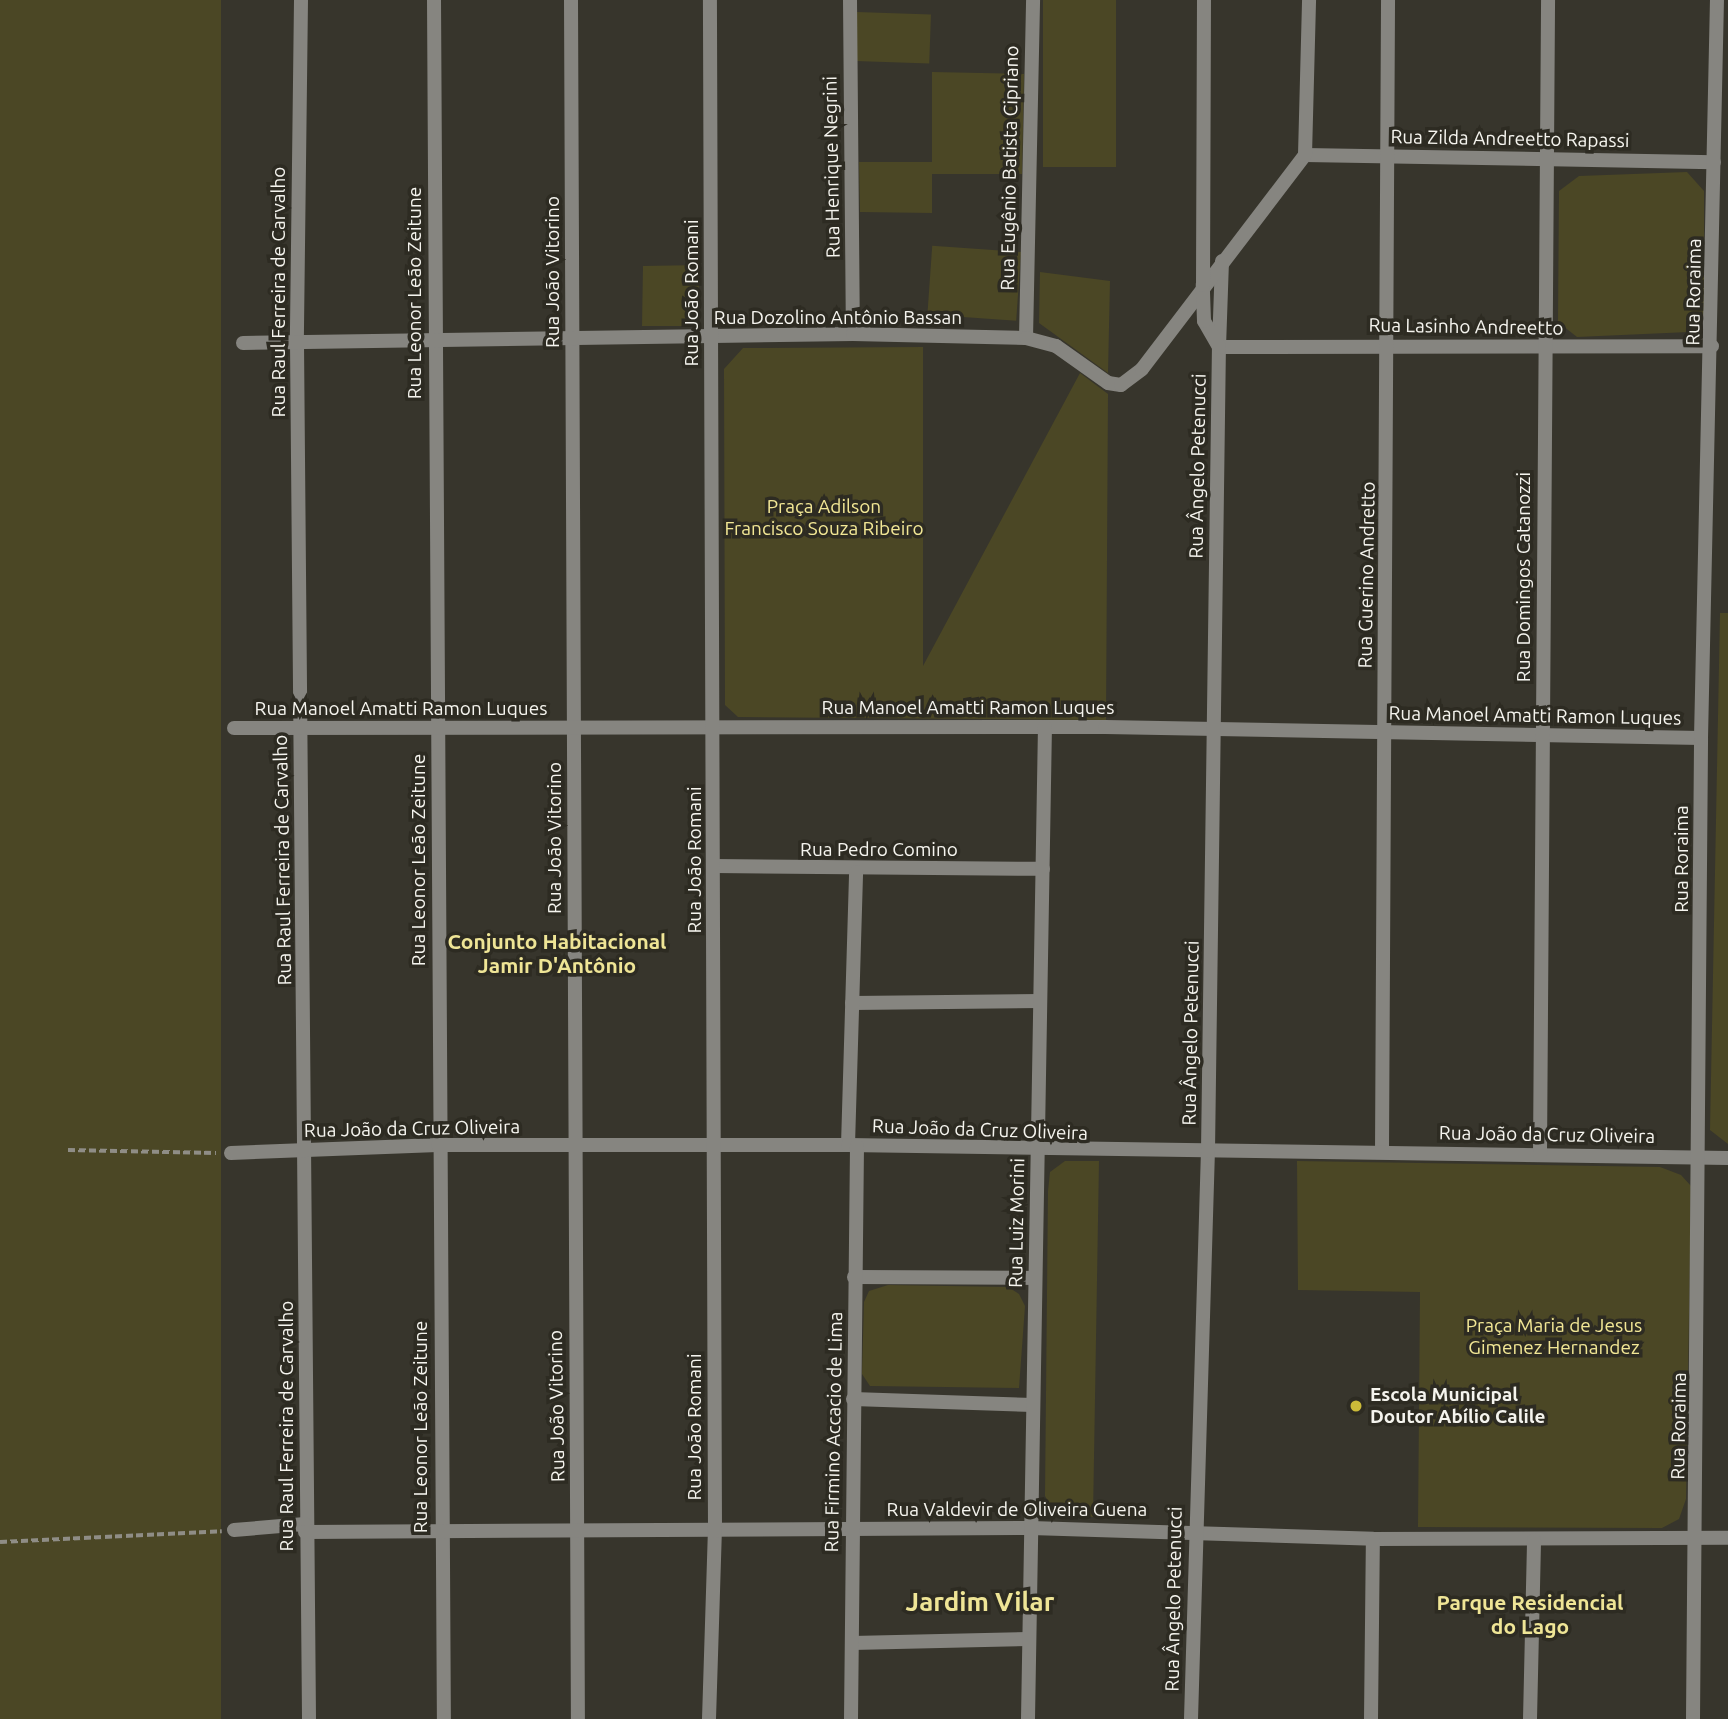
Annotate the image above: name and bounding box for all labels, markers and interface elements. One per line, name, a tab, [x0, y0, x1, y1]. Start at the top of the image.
street label: Rua Eugênio Batista Cipriano	[996, 45, 1024, 291]
street label: Rua Henrique Negrini	[819, 76, 845, 258]
street label: Rua Zilda Andreetto Rapassi	[1390, 126, 1630, 152]
street label: Rua Raul Ferreira de Carvalho	[268, 167, 290, 417]
street label: Rua Leonor Leão Zeitune	[404, 187, 426, 399]
street label: Rua João Vitorino	[542, 196, 564, 348]
street label: Rua João Romani	[681, 219, 703, 367]
street label: Rua Roraima	[1682, 238, 1706, 346]
street label: Rua Dozolino Antônio Bassan	[714, 307, 962, 329]
street label: Rua Lasinho Andreetto	[1368, 314, 1564, 340]
street label: Rua Ângelo Petenucci	[1185, 373, 1211, 559]
street label: Rua Domingos Catanozzi	[1513, 472, 1535, 682]
street label: Rua Guerino Andretto	[1354, 481, 1380, 669]
park label: Praça Adilson Francisco Souza Ribeiro	[724, 496, 924, 540]
street label: Rua Manoel Amatti Ramon Luques	[822, 697, 1114, 719]
street label: Rua Manoel Amatti Ramon Luques	[255, 698, 547, 720]
street label: Rua Manoel Amatti Ramon Luques	[1388, 702, 1682, 730]
street label: Rua Raul Ferreira de Carvalho	[269, 734, 297, 986]
street label: Rua Leonor Leão Zeitune	[408, 754, 430, 966]
street label: Rua João Vitorino	[544, 762, 566, 914]
street label: Rua João Romani	[684, 786, 706, 934]
street label: Rua Roraima	[1671, 805, 1693, 913]
street label: Rua Pedro Comino	[800, 839, 958, 861]
district label: Conjunto Habitacional Jamir D'Antônio	[448, 928, 666, 978]
street label: Rua Ângelo Petenucci	[1178, 940, 1204, 1126]
street label: Rua João da Cruz Oliveira	[872, 1115, 1088, 1145]
street label: Rua João da Cruz Oliveira	[304, 1116, 520, 1142]
street label: Rua João da Cruz Oliveira	[1439, 1122, 1655, 1148]
street label: Rua Luiz Morini	[1004, 1158, 1030, 1288]
street label: Rua Raul Ferreira de Carvalho	[276, 1301, 298, 1551]
street label: Rua Firmino Accacio de Lima	[820, 1311, 848, 1553]
park label: Praça Maria de Jesus Gimenez Hernandez	[1466, 1315, 1642, 1359]
street label: Rua Leonor Leão Zeitune	[410, 1321, 432, 1533]
street label: Rua João Vitorino	[544, 1330, 570, 1482]
street label: Rua João Romani	[684, 1353, 706, 1501]
street label: Rua Roraima	[1667, 1372, 1691, 1480]
place label: Escola Municipal Doutor Abílio Calile	[1370, 1384, 1545, 1428]
marker: Escola Municipal Doutor Abílio Calile	[1348, 1398, 1364, 1414]
street label: Rua Valdevir de Oliveira Guena	[887, 1499, 1147, 1521]
street label: Rua Ângelo Petenucci	[1161, 1506, 1187, 1692]
district label: Jardim Vilar	[906, 1586, 1054, 1618]
district label: Parque Residencial do Lago	[1437, 1589, 1623, 1639]

